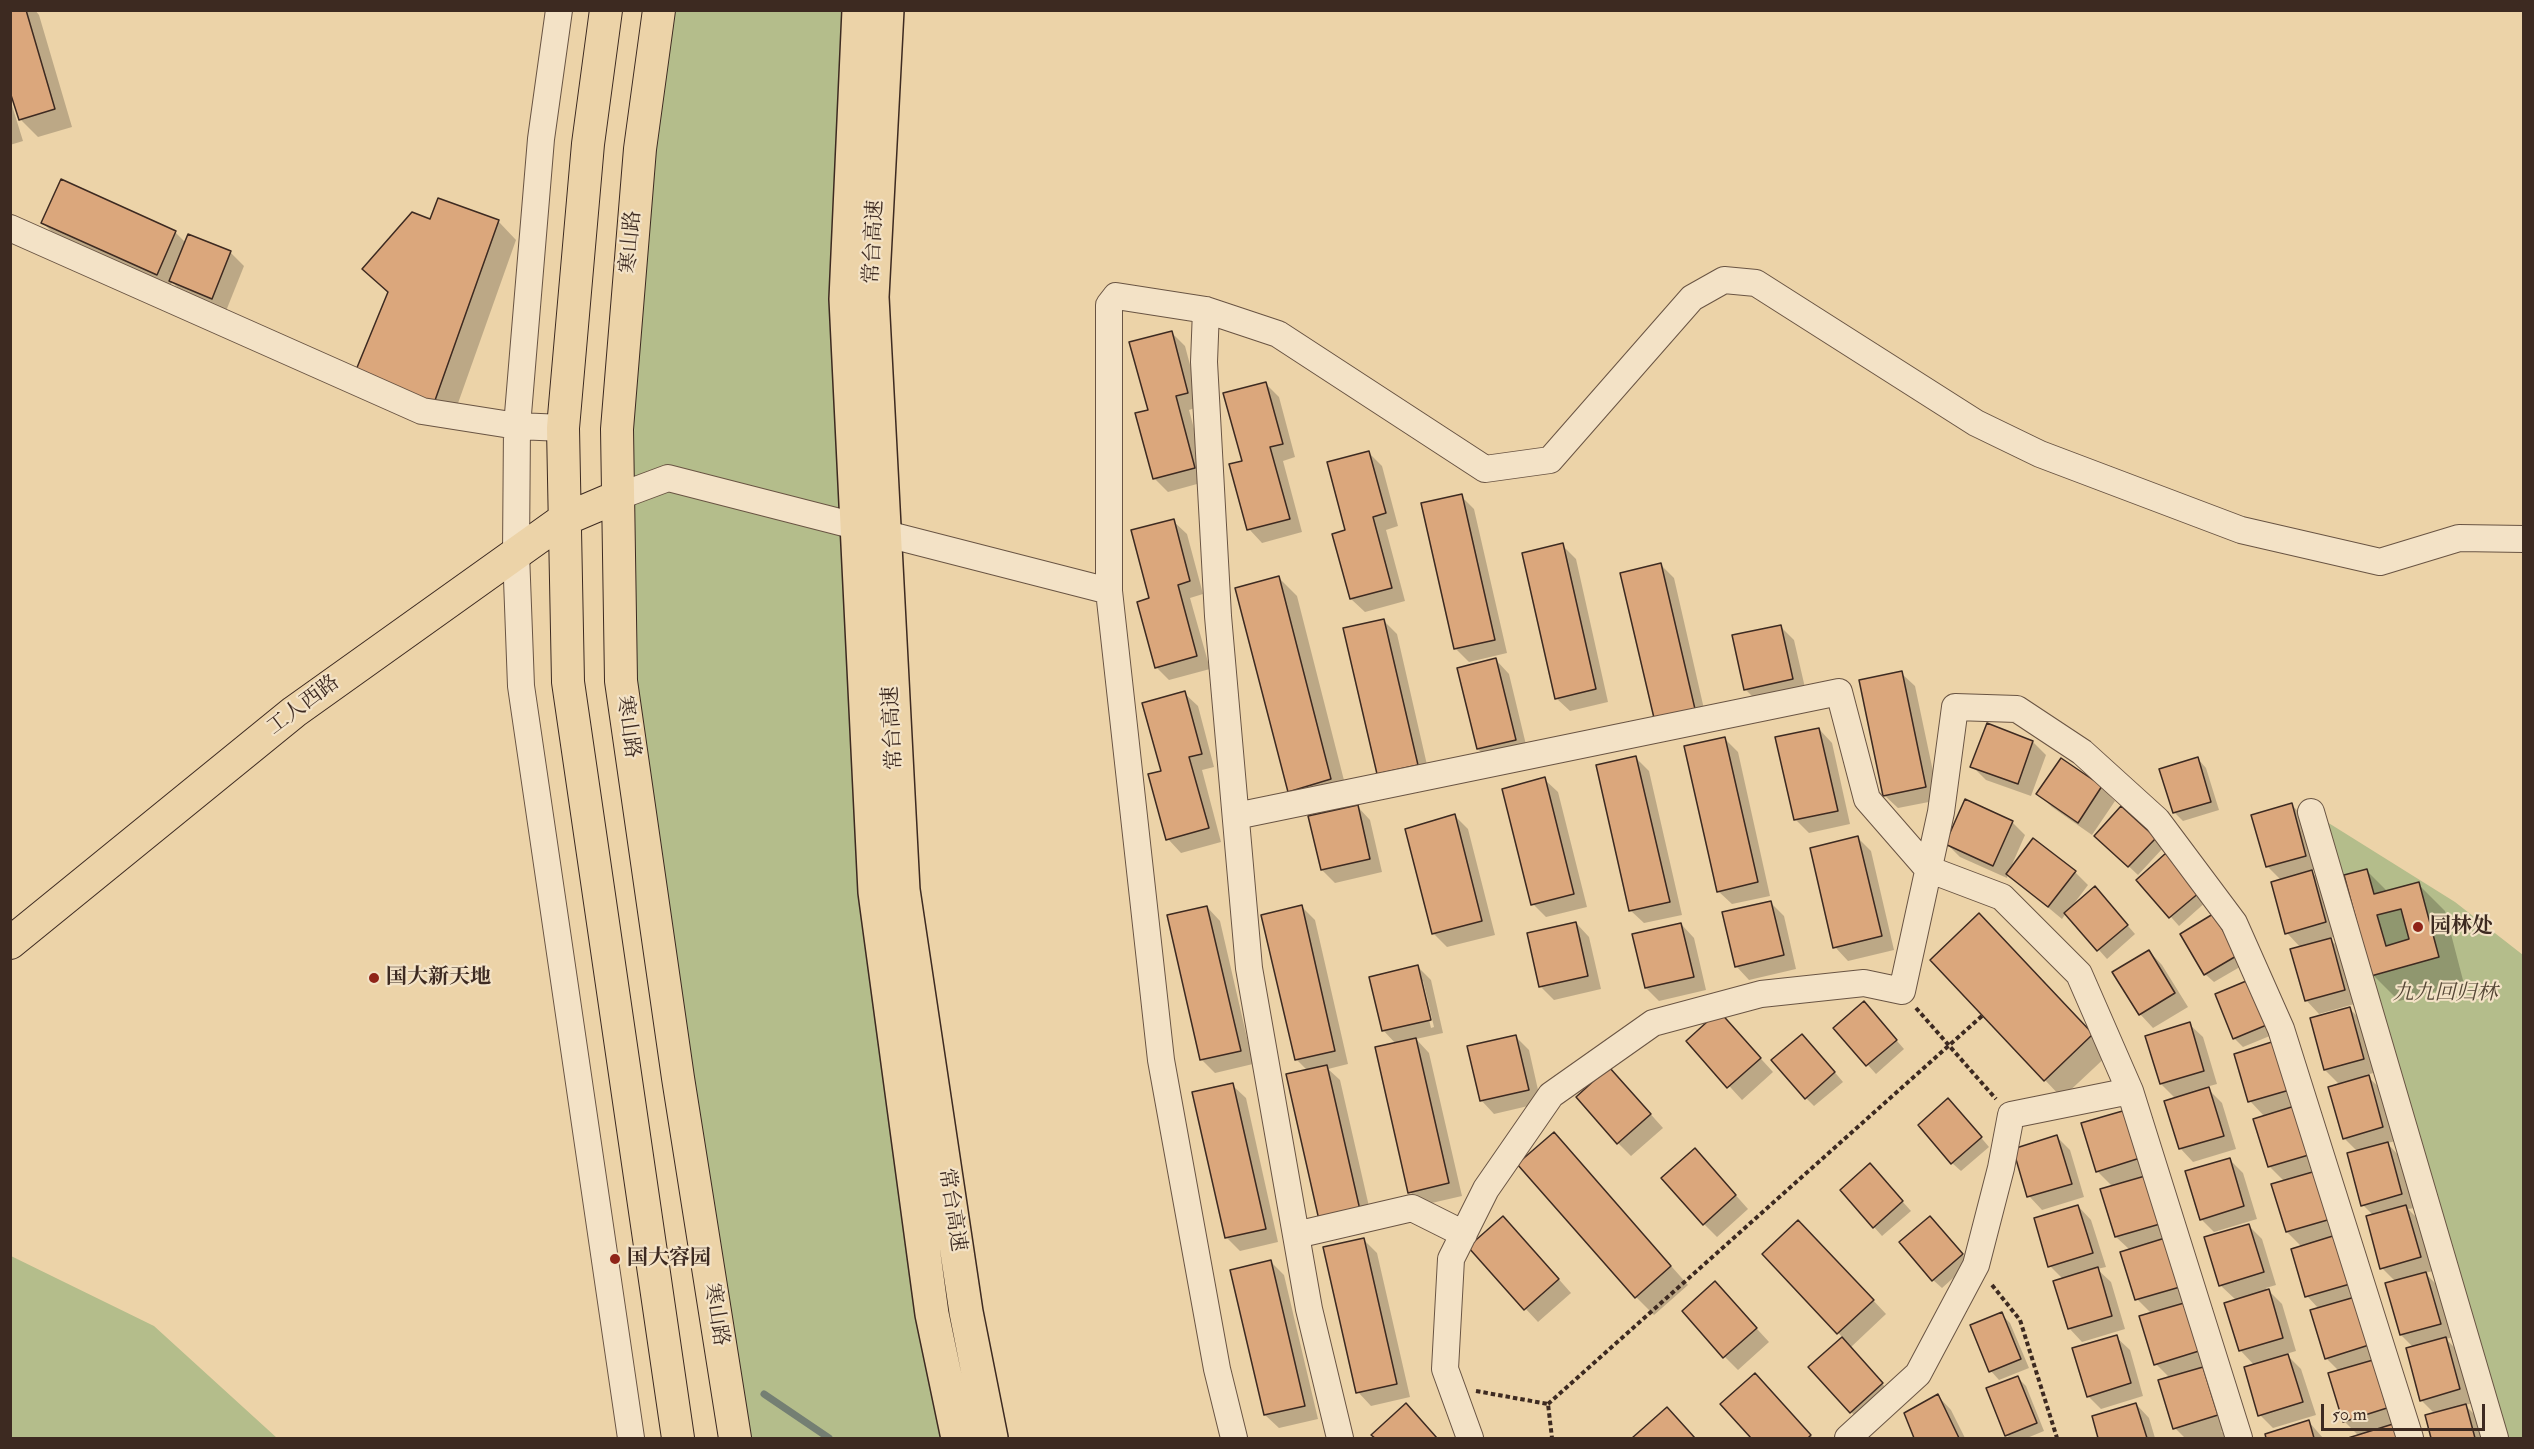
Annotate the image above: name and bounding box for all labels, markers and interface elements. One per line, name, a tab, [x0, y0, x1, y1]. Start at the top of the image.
street label: 常台高速	[860, 199, 890, 285]
street label: 寒山路	[617, 210, 647, 274]
street label: 工人西路	[263, 671, 345, 741]
street label: 常台高速	[879, 685, 909, 771]
street label: 寒山路	[610, 694, 644, 760]
place label: 园林处	[2430, 914, 2493, 940]
marker: 园林处	[2411, 920, 2425, 934]
place label: 国大新天地	[386, 965, 491, 991]
marker: 国大新天地	[367, 971, 381, 985]
park label: 九九回归林	[2393, 981, 2497, 1007]
street label: 常台高速	[932, 1167, 970, 1253]
place label: 国大容园	[627, 1246, 711, 1272]
marker: 国大容园	[608, 1252, 622, 1266]
street label: 寒山路	[698, 1282, 732, 1348]
scale bar	[2324, 1392, 2488, 1430]
text: 50 m	[2332, 1403, 2367, 1426]

